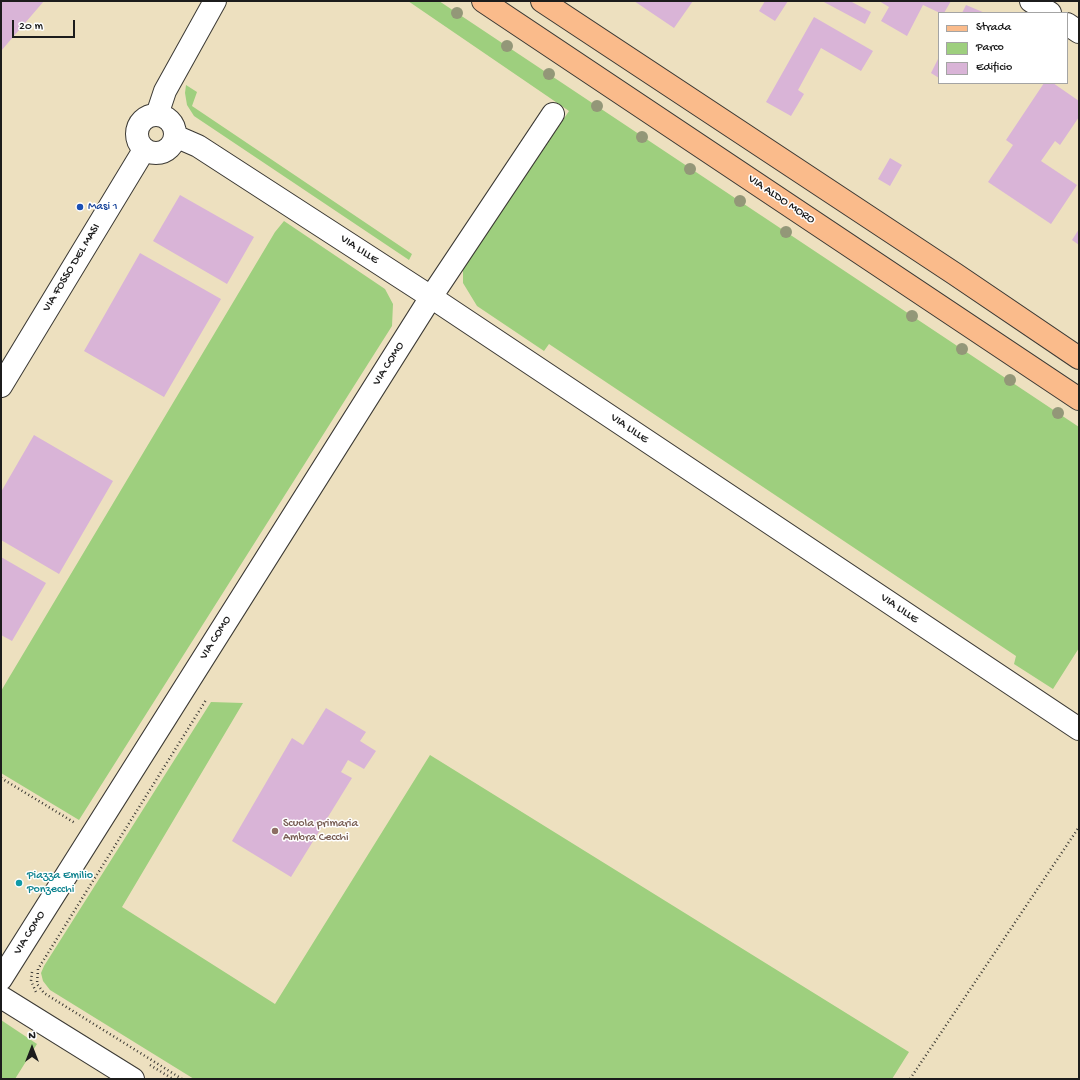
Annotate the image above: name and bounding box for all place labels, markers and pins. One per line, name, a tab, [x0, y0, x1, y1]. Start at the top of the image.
place label: Masi 1	[88, 200, 118, 214]
marker: Masi 1	[75, 202, 85, 212]
place label: Scuola primaria Ambra Cecchi	[283, 817, 358, 845]
marker: Scuola primaria Ambra Cecchi	[270, 826, 280, 836]
place label: Piazza Emilio Ponzecchi	[27, 869, 93, 897]
marker: Piazza Emilio Ponzecchi	[14, 878, 24, 888]

